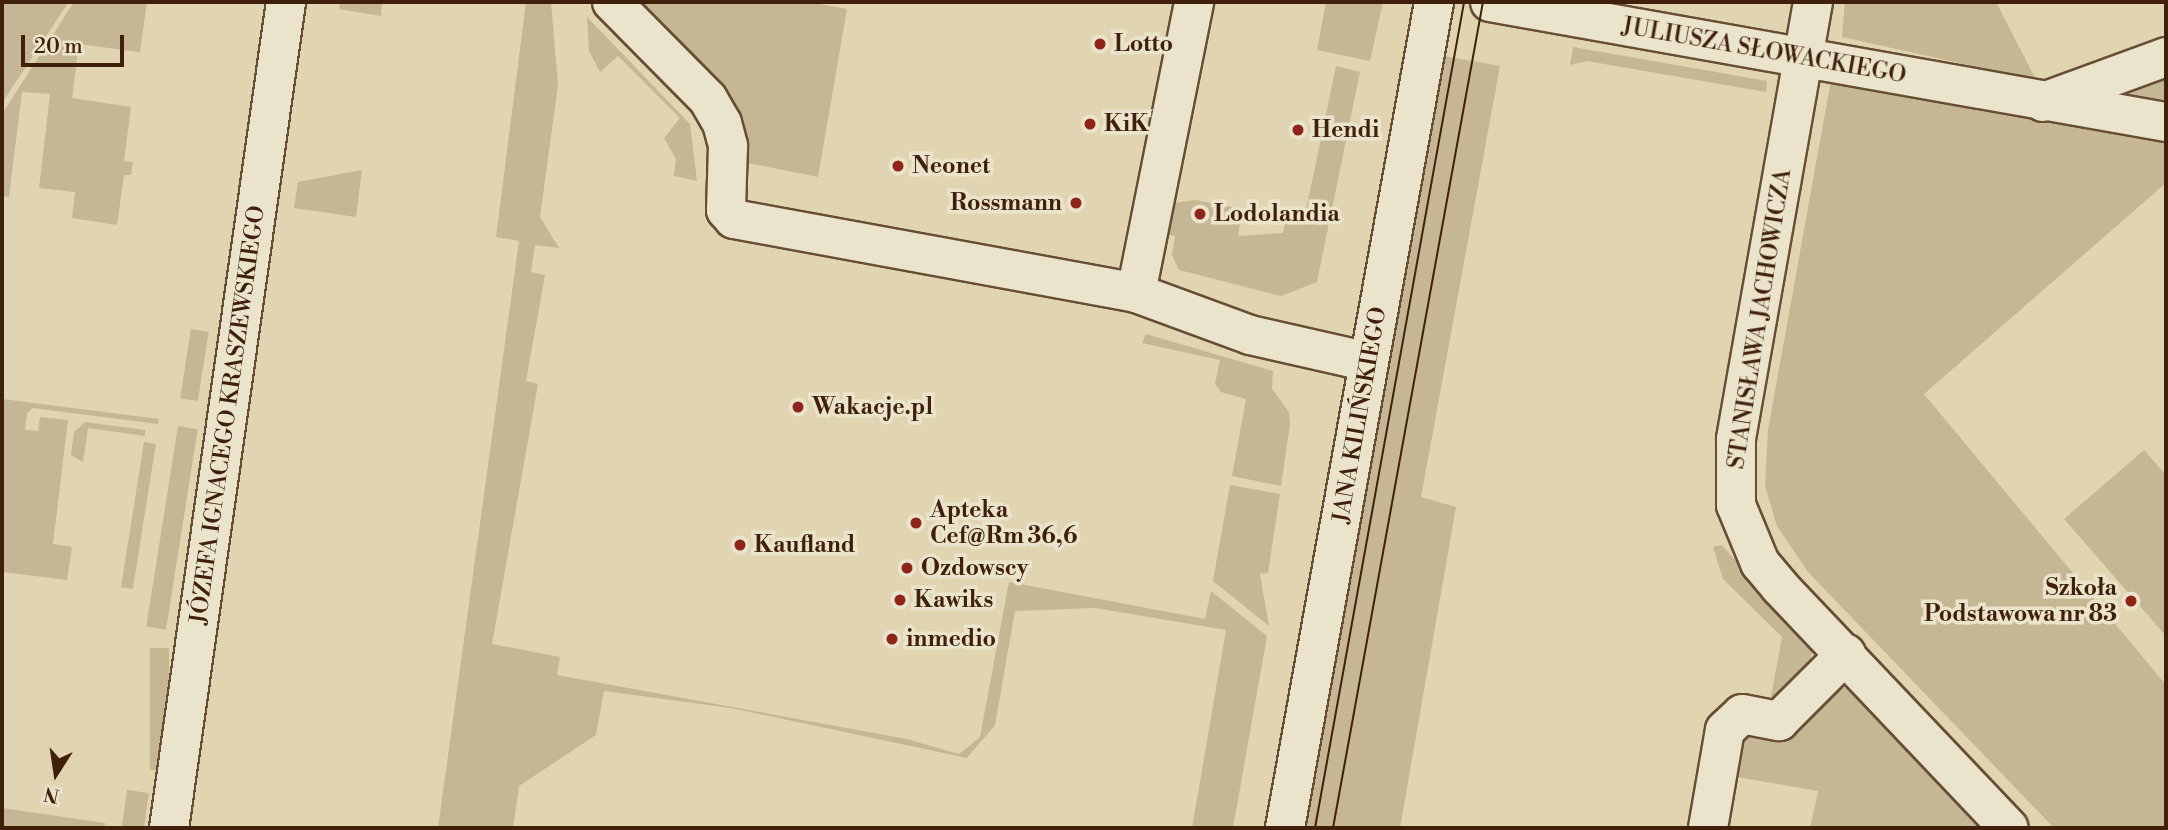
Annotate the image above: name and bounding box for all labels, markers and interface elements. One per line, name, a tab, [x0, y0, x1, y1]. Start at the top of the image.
street label: JULIUSZA SŁOWACKIEGO	[1620, 12, 1908, 90]
scale bar	[24, 21, 128, 65]
place label: Lotto	[1114, 30, 1173, 58]
text: 20 m	[34, 34, 83, 60]
marker: Lotto	[1092, 36, 1108, 52]
place label: KiK	[1104, 110, 1149, 138]
marker: KiK	[1082, 116, 1098, 132]
place label: Hendi	[1312, 116, 1379, 144]
marker: Hendi	[1290, 122, 1306, 138]
place label: Neonet	[912, 152, 990, 180]
marker: Neonet	[890, 158, 906, 174]
street label: STANISŁAWA JACHOWICZA	[1723, 167, 1797, 471]
place label: Rossmann	[950, 189, 1062, 217]
marker: Rossmann	[1068, 195, 1084, 211]
place label: Lodolandia	[1214, 200, 1340, 228]
street label: JÓZEFA IGNACEGO KRASZEWSKIEGO	[185, 204, 271, 626]
marker: Lodolandia	[1192, 206, 1208, 222]
street label: JANA KILIŃSKIEGO	[1327, 305, 1393, 525]
place label: Wakacje.pl	[812, 393, 933, 421]
marker: Wakacje.pl	[790, 399, 806, 415]
place label: Apteka Cef@Rm 36,6	[930, 496, 1077, 550]
marker: Apteka Cef@Rm 36,6	[908, 515, 924, 531]
place label: Kaufland	[754, 531, 855, 559]
marker: Kaufland	[732, 537, 748, 553]
place label: Ozdowscy	[921, 554, 1028, 582]
marker: Ozdowscy	[899, 560, 915, 576]
place label: Szkoła Podstawowa nr 83	[1924, 574, 2117, 628]
place label: Kawiks	[914, 586, 993, 614]
marker: Kawiks	[892, 592, 908, 608]
marker: Szkoła Podstawowa nr 83	[2123, 593, 2139, 609]
place label: inmedio	[906, 625, 996, 653]
marker: inmedio	[884, 631, 900, 647]
north arrow	[21, 739, 91, 809]
text: N	[42, 781, 61, 808]

